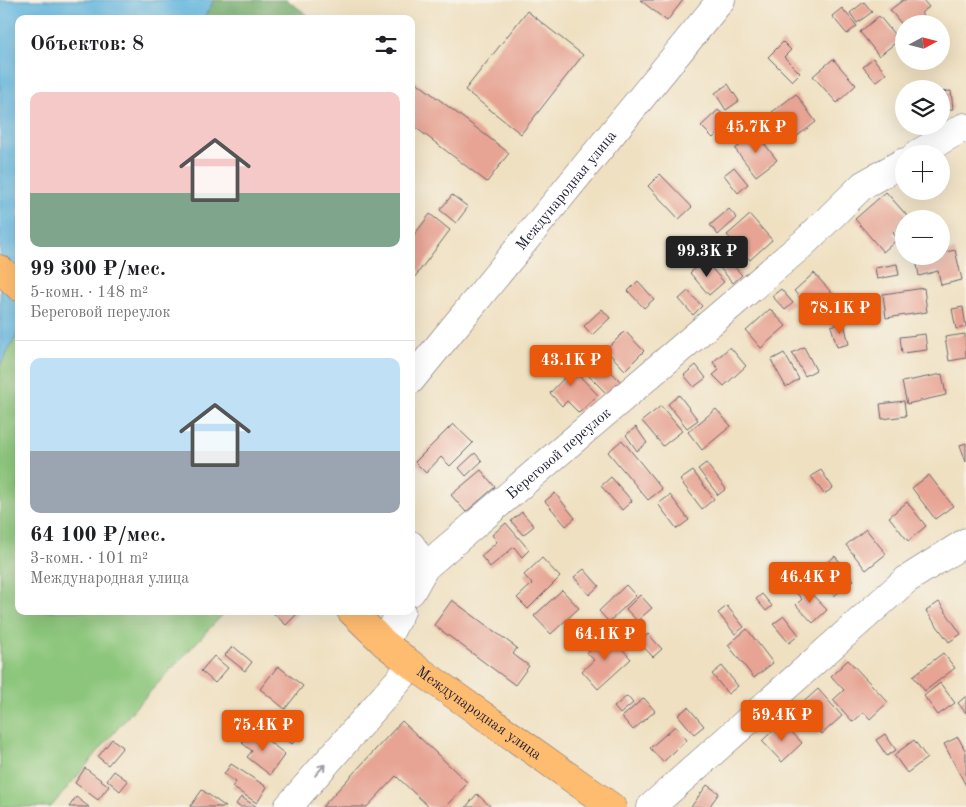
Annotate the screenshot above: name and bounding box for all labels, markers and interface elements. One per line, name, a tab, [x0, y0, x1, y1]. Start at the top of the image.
north arrow	[895, 15, 950, 70]
map controls	[895, 15, 950, 265]
icon: filters	[372, 31, 400, 59]
text: Объектов: 8	[30, 34, 144, 55]
button: layers	[895, 80, 950, 135]
pin: 45.7K ₽	[710, 112, 802, 154]
text: 45.7K ₽	[726, 120, 786, 136]
icon: home	[170, 125, 260, 215]
street label: Международная улица	[514, 128, 620, 254]
button: +	[895, 145, 950, 200]
button: −	[895, 210, 950, 265]
pin: 99.3K ₽	[661, 236, 753, 278]
text: 99.3K ₽	[677, 244, 737, 260]
text: 99 300 ₽/мес.	[30, 259, 166, 280]
text: 5-комн. · 148 m²	[30, 285, 148, 301]
pin: 78.1K ₽	[794, 292, 886, 335]
text: 78.1K ₽	[810, 301, 870, 317]
text: Береговой переулок	[30, 305, 171, 321]
pin: 43.1K ₽	[525, 344, 617, 387]
text: 43.1K ₽	[541, 353, 601, 369]
icon: home	[170, 390, 260, 480]
street label: Береговой переулок	[504, 405, 615, 503]
text: 64 100 ₽/мес.	[30, 525, 166, 546]
text: 3-комн. · 101 m²	[30, 551, 148, 567]
pin: 46.4K ₽	[764, 562, 856, 604]
text: 46.4K ₽	[780, 570, 840, 586]
text: Международная улица	[30, 571, 189, 587]
pin: 64.1K ₽	[559, 618, 651, 661]
text: 64.1K ₽	[575, 627, 635, 643]
street label: Международная улица	[413, 665, 544, 764]
pin: 59.4K ₽	[736, 700, 828, 742]
text: 59.4K ₽	[752, 708, 812, 724]
pin: 75.4K ₽	[217, 710, 309, 752]
text: 75.4K ₽	[233, 718, 293, 734]
one-way arrow	[315, 764, 326, 777]

